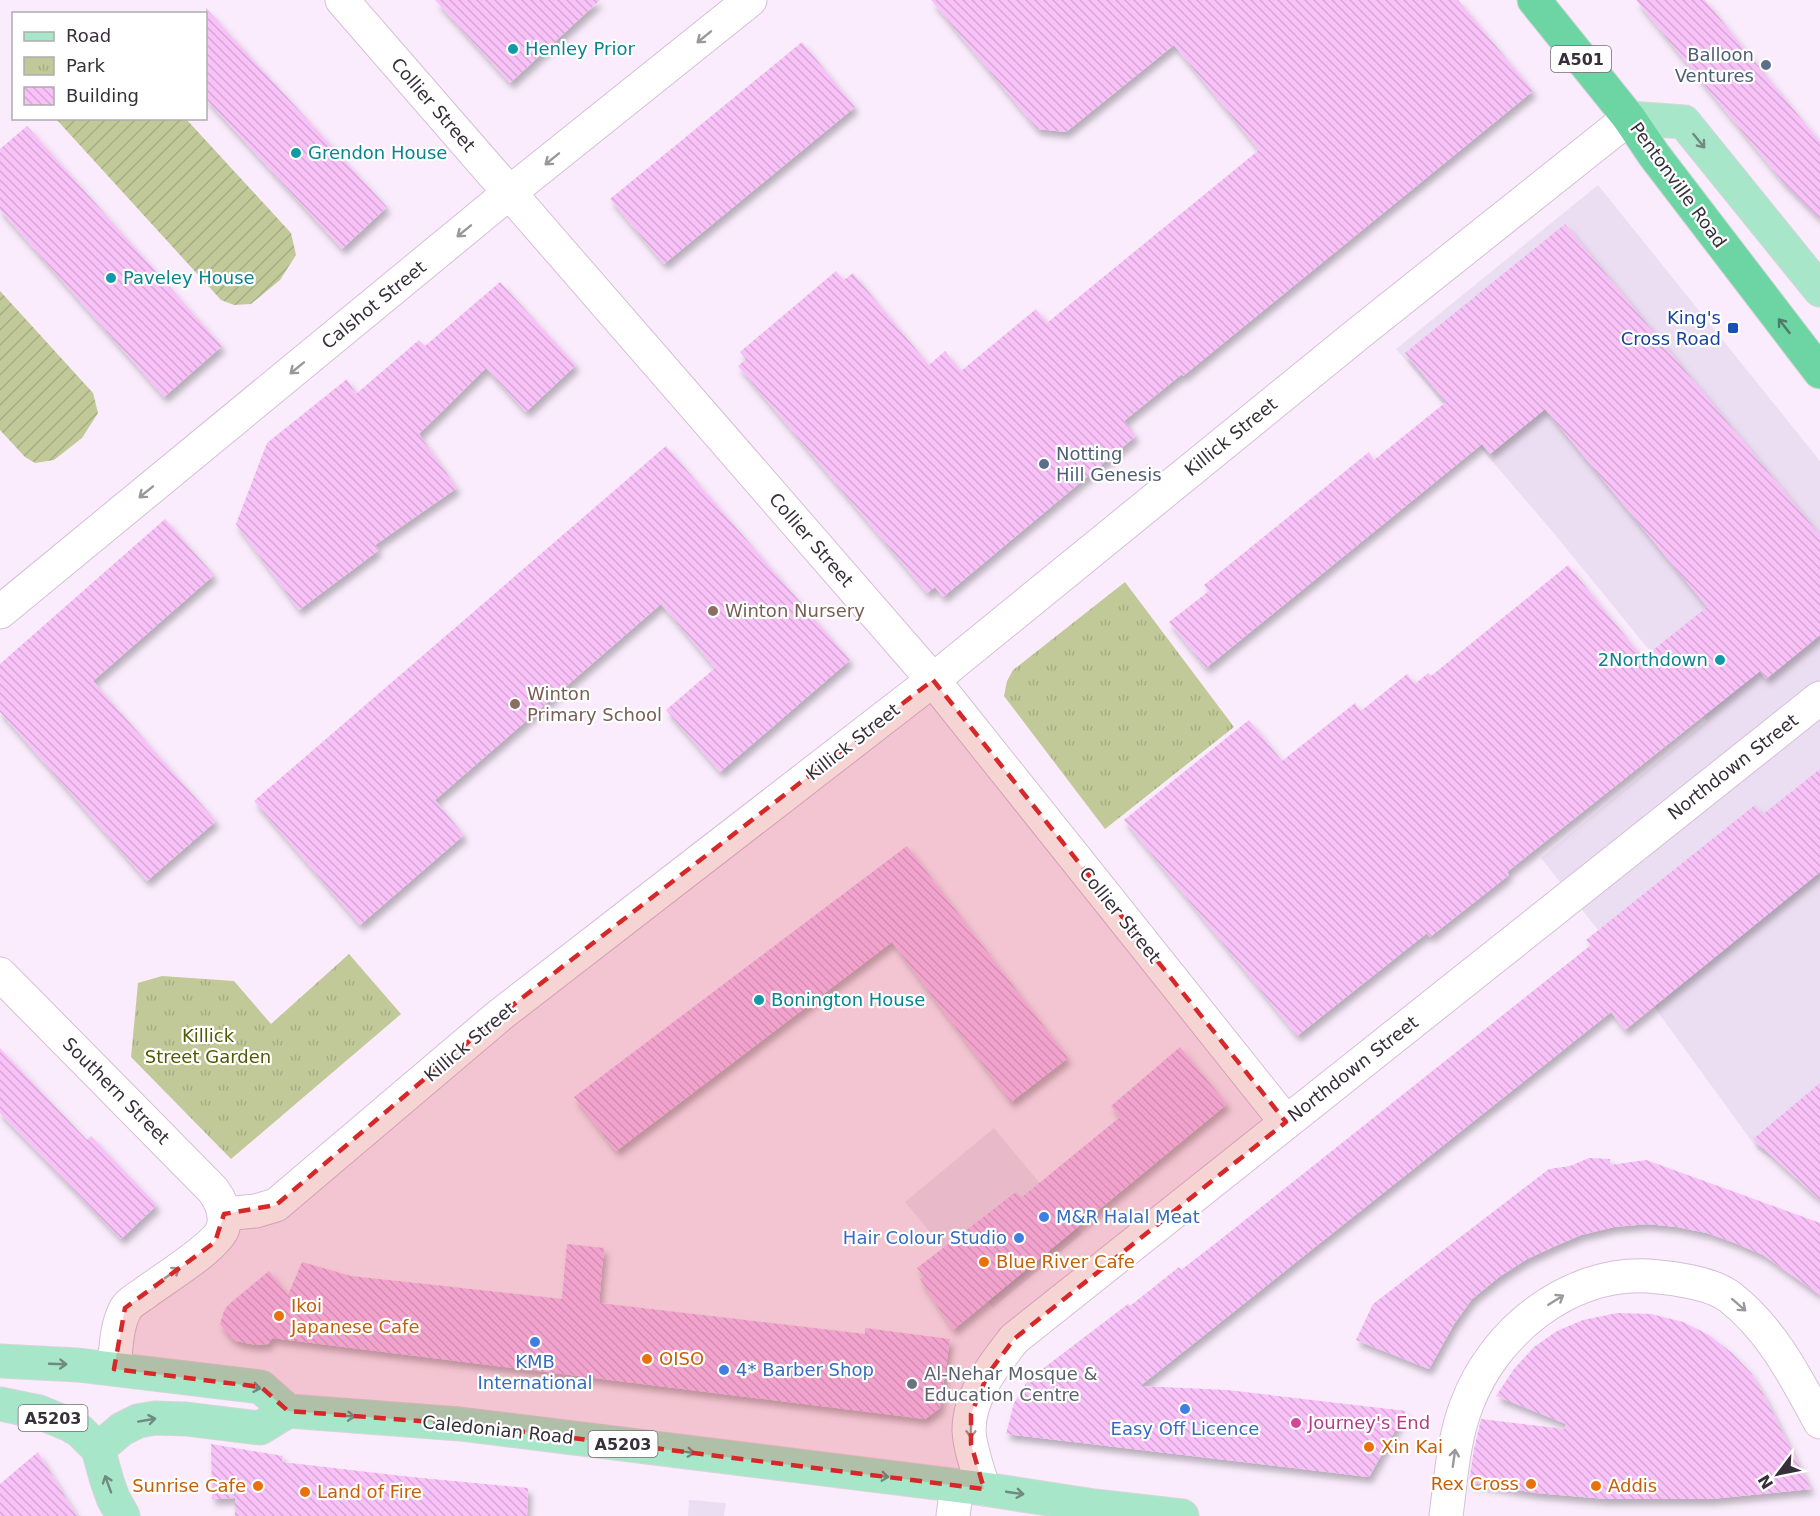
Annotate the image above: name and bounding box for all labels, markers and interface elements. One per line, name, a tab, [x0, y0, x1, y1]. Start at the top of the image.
legend	[12, 12, 207, 120]
text: Road	[66, 25, 111, 46]
one-way arrow	[696, 30, 712, 43]
place label: Henley Prior	[525, 38, 635, 59]
marker: Henley Prior	[506, 42, 520, 56]
place label: Balloon Ventures	[1675, 44, 1754, 86]
road number: A501	[1551, 46, 1611, 72]
street label: Collier Street	[387, 53, 480, 156]
text: Park	[66, 55, 105, 76]
marker: Balloon Ventures	[1759, 58, 1773, 72]
text: Building	[66, 85, 139, 106]
street label: Pentonville Road	[1626, 118, 1731, 251]
one-way arrow	[1693, 133, 1706, 149]
place label: Grendon House	[308, 142, 447, 163]
marker: Grendon House	[289, 146, 303, 160]
one-way arrow	[544, 152, 560, 165]
one-way arrow	[457, 224, 472, 238]
street label: Calshot Street	[317, 256, 430, 353]
place label: Paveley House	[123, 267, 255, 288]
marker: Paveley House	[104, 271, 118, 285]
place label: King's Cross Road	[1621, 307, 1721, 349]
one-way arrow	[1778, 318, 1791, 334]
marker: King's Cross Road	[1726, 321, 1740, 335]
one-way arrow	[290, 361, 305, 375]
street label: Killick Street	[1180, 393, 1281, 480]
place label: Notting Hill Genesis	[1056, 443, 1162, 485]
marker: Notting Hill Genesis	[1037, 457, 1051, 471]
one-way arrow	[139, 485, 155, 498]
street label: Collier Street	[765, 488, 858, 591]
place label: Winton Nursery	[725, 600, 865, 621]
marker: Winton Nursery	[706, 604, 720, 618]
place label: 2Northdown	[1598, 649, 1708, 670]
marker: 2Northdown	[1713, 653, 1727, 667]
place label: Winton Primary School	[527, 683, 662, 725]
marker: Winton Primary School	[508, 697, 522, 711]
street label: Killick Street	[802, 699, 904, 785]
street label: Northdown Street	[1663, 709, 1802, 824]
street label: Collier Street	[1075, 862, 1166, 967]
place label: Bonington House	[771, 989, 925, 1010]
marker: Bonington House	[752, 993, 766, 1007]
street label: Killick Street	[420, 997, 520, 1086]
street label: Northdown Street	[1283, 1011, 1422, 1126]
park label: Killick Street Garden	[145, 1025, 271, 1067]
street label: Southern Street	[59, 1033, 174, 1148]
place label: M&R Halal Meat	[1056, 1206, 1200, 1227]
marker: M&R Halal Meat	[1037, 1210, 1051, 1224]
place label: Hair Colour Studio	[843, 1227, 1007, 1248]
marker: Hair Colour Studio	[1012, 1231, 1026, 1245]
place label: Blue River Cafe	[996, 1251, 1135, 1272]
marker: Blue River Cafe	[977, 1255, 991, 1269]
one-way arrow	[163, 1267, 179, 1279]
one-way arrow	[1547, 1293, 1564, 1305]
place label: Ikoi Japanese Cafe	[290, 1295, 419, 1337]
one-way arrow	[1731, 1298, 1746, 1312]
marker: Ikoi Japanese Cafe	[272, 1309, 286, 1323]
marker: KMB International	[528, 1335, 542, 1349]
place label: OISO	[659, 1348, 704, 1369]
place label: KMB International	[478, 1351, 592, 1393]
marker: OISO	[640, 1352, 654, 1366]
one-way arrow	[48, 1359, 68, 1370]
place label: 4* Barber Shop	[736, 1359, 874, 1380]
marker: 4* Barber Shop	[717, 1363, 731, 1377]
place label: Al-Nehar Mosque & Education Centre	[924, 1363, 1098, 1405]
marker: Al-Nehar Mosque & Education Centre	[905, 1377, 919, 1391]
one-way arrow	[242, 1382, 261, 1393]
marker: Easy Off Licence	[1178, 1402, 1192, 1416]
road number: A5203	[19, 1405, 88, 1431]
one-way arrow	[336, 1410, 356, 1421]
street label: Caledonian Road	[421, 1411, 575, 1448]
place label: Journey's End	[1307, 1412, 1430, 1433]
one-way arrow	[137, 1414, 157, 1425]
marker: Journey's End	[1289, 1416, 1303, 1430]
one-way arrow	[965, 1418, 976, 1438]
place label: Easy Off Licence	[1111, 1418, 1259, 1439]
road number: A5203	[588, 1431, 658, 1457]
place label: Xin Kai	[1381, 1436, 1443, 1457]
marker: Xin Kai	[1362, 1440, 1376, 1454]
north arrow	[1748, 1444, 1808, 1504]
one-way arrow	[676, 1447, 696, 1458]
one-way arrow	[1449, 1449, 1460, 1468]
one-way arrow	[870, 1471, 889, 1482]
text: N	[1754, 1471, 1777, 1492]
place label: Rex Cross	[1431, 1473, 1519, 1494]
one-way arrow	[101, 1475, 112, 1494]
place label: Sunrise Cafe	[132, 1475, 246, 1496]
place label: Addis	[1608, 1475, 1657, 1496]
marker: Rex Cross	[1524, 1477, 1538, 1491]
marker: Sunrise Cafe	[251, 1479, 265, 1493]
marker: Addis	[1589, 1479, 1603, 1493]
place label: Land of Fire	[317, 1481, 422, 1502]
marker: Land of Fire	[298, 1485, 312, 1499]
one-way arrow	[1005, 1488, 1025, 1499]

